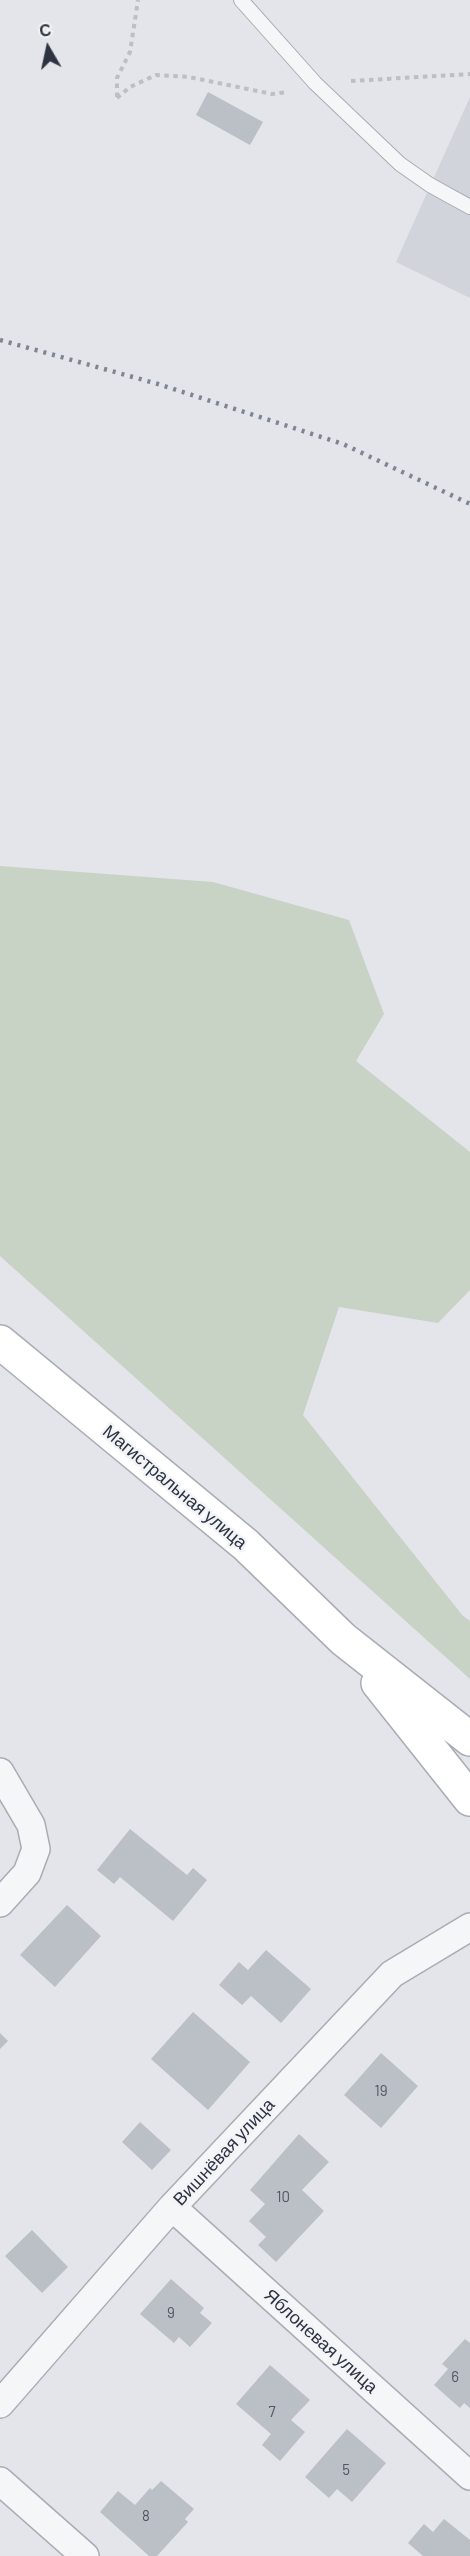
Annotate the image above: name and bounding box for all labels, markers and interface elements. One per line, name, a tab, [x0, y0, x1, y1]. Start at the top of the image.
north arrow	[18, 18, 78, 78]
text: С	[38, 19, 52, 40]
street label: Магистральная улица	[98, 1420, 252, 1554]
house number: 19	[374, 2082, 388, 2100]
street label: Вишнёвая улица	[169, 2094, 279, 2210]
house number: 10	[276, 2188, 290, 2206]
street label: Яблоневая улица	[260, 2284, 382, 2398]
house number: 9	[167, 2304, 175, 2322]
house number: 6	[451, 2368, 459, 2386]
house number: 7	[268, 2403, 276, 2421]
house number: 5	[342, 2461, 350, 2479]
house number: 8	[142, 2507, 150, 2525]

